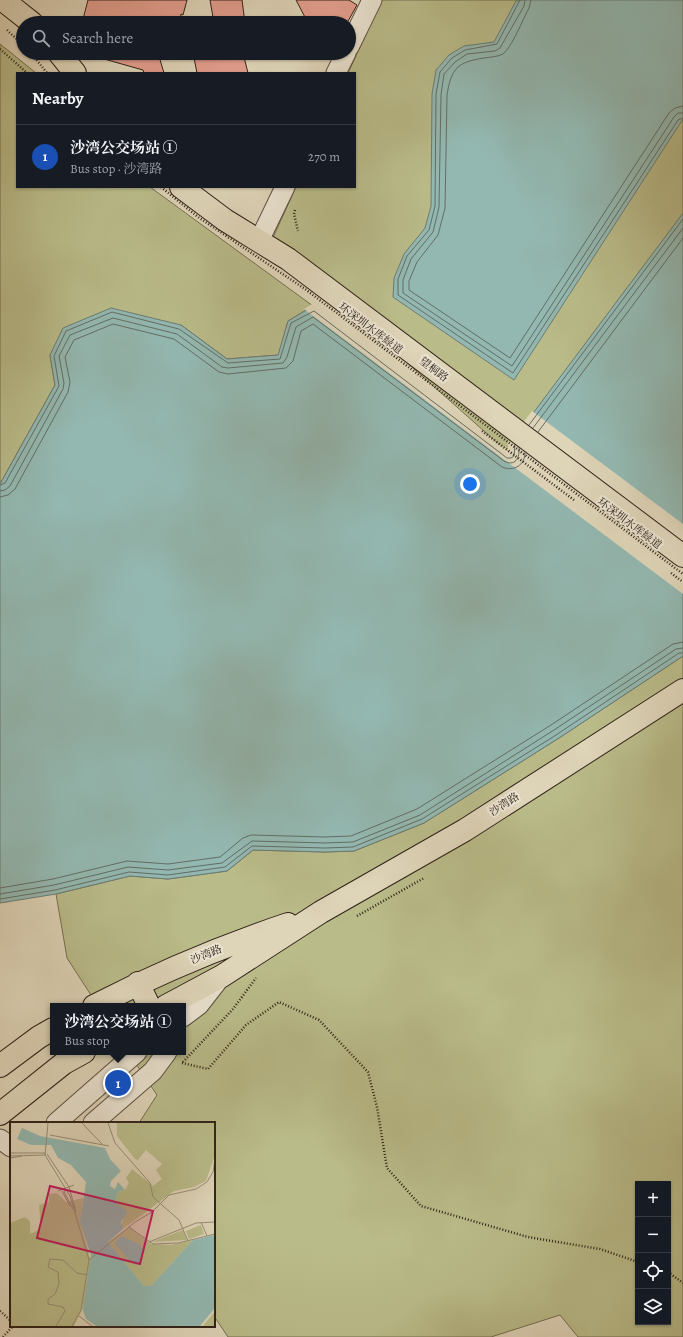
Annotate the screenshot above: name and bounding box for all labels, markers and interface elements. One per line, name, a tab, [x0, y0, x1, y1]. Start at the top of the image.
search box	[16, 16, 356, 60]
icon: search	[30, 27, 52, 49]
text: Search here	[62, 28, 133, 48]
text: Nearby	[32, 87, 83, 110]
text: 沙湾公交场站 ①	[70, 138, 178, 158]
text: 1	[43, 148, 47, 165]
text: 270 m	[308, 148, 340, 165]
text: Bus stop · 沙湾路	[70, 160, 162, 177]
street label: 环深圳水库緑道	[335, 299, 406, 358]
street label: 望桐路	[416, 353, 451, 385]
your location	[460, 474, 480, 494]
street label: 环深圳水库緑道	[594, 494, 665, 553]
street label: 沙湾路	[486, 789, 522, 820]
street label: 沙湾路	[188, 941, 224, 968]
popup	[50, 1003, 186, 1055]
text: 沙湾公交场站 ①	[64, 1012, 172, 1032]
text: Bus stop	[64, 1032, 110, 1049]
pin: 1	[105, 1068, 131, 1098]
inset map	[10, 1122, 215, 1327]
map controls	[635, 1181, 671, 1325]
button: +	[635, 1181, 671, 1217]
button: −	[635, 1217, 671, 1253]
button: locate	[635, 1253, 671, 1289]
button: layers	[635, 1289, 671, 1325]

